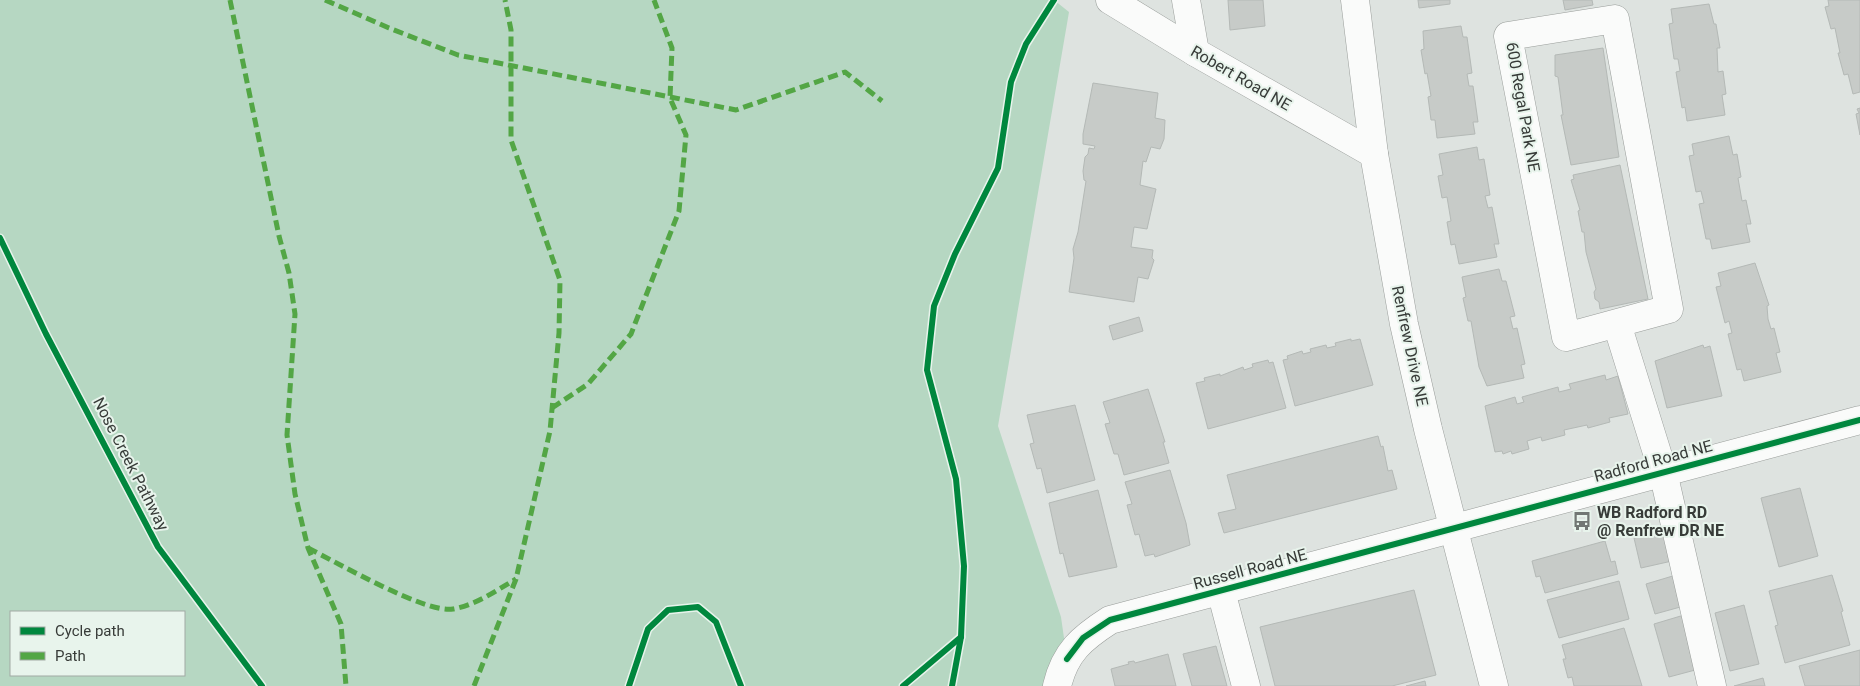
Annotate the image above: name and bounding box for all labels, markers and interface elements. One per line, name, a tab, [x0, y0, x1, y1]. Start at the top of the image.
street label: 600 Regal Park NE	[1502, 41, 1544, 173]
street label: Robert Road NE	[1187, 42, 1295, 114]
street label: Renfrew Drive NE	[1388, 284, 1432, 408]
street label: Nose Creek Pathway	[89, 394, 173, 534]
street label: Radford Road NE	[1592, 436, 1714, 486]
place label: WB Radford RD @ Renfrew DR NE	[1597, 503, 1724, 540]
bus stop icon: WB Radford RD @ Renfrew DR NE	[1571, 510, 1593, 532]
street label: Russell Road NE	[1191, 545, 1309, 593]
legend	[10, 611, 185, 676]
text: Cycle path	[55, 622, 125, 640]
text: Path	[55, 647, 86, 665]

